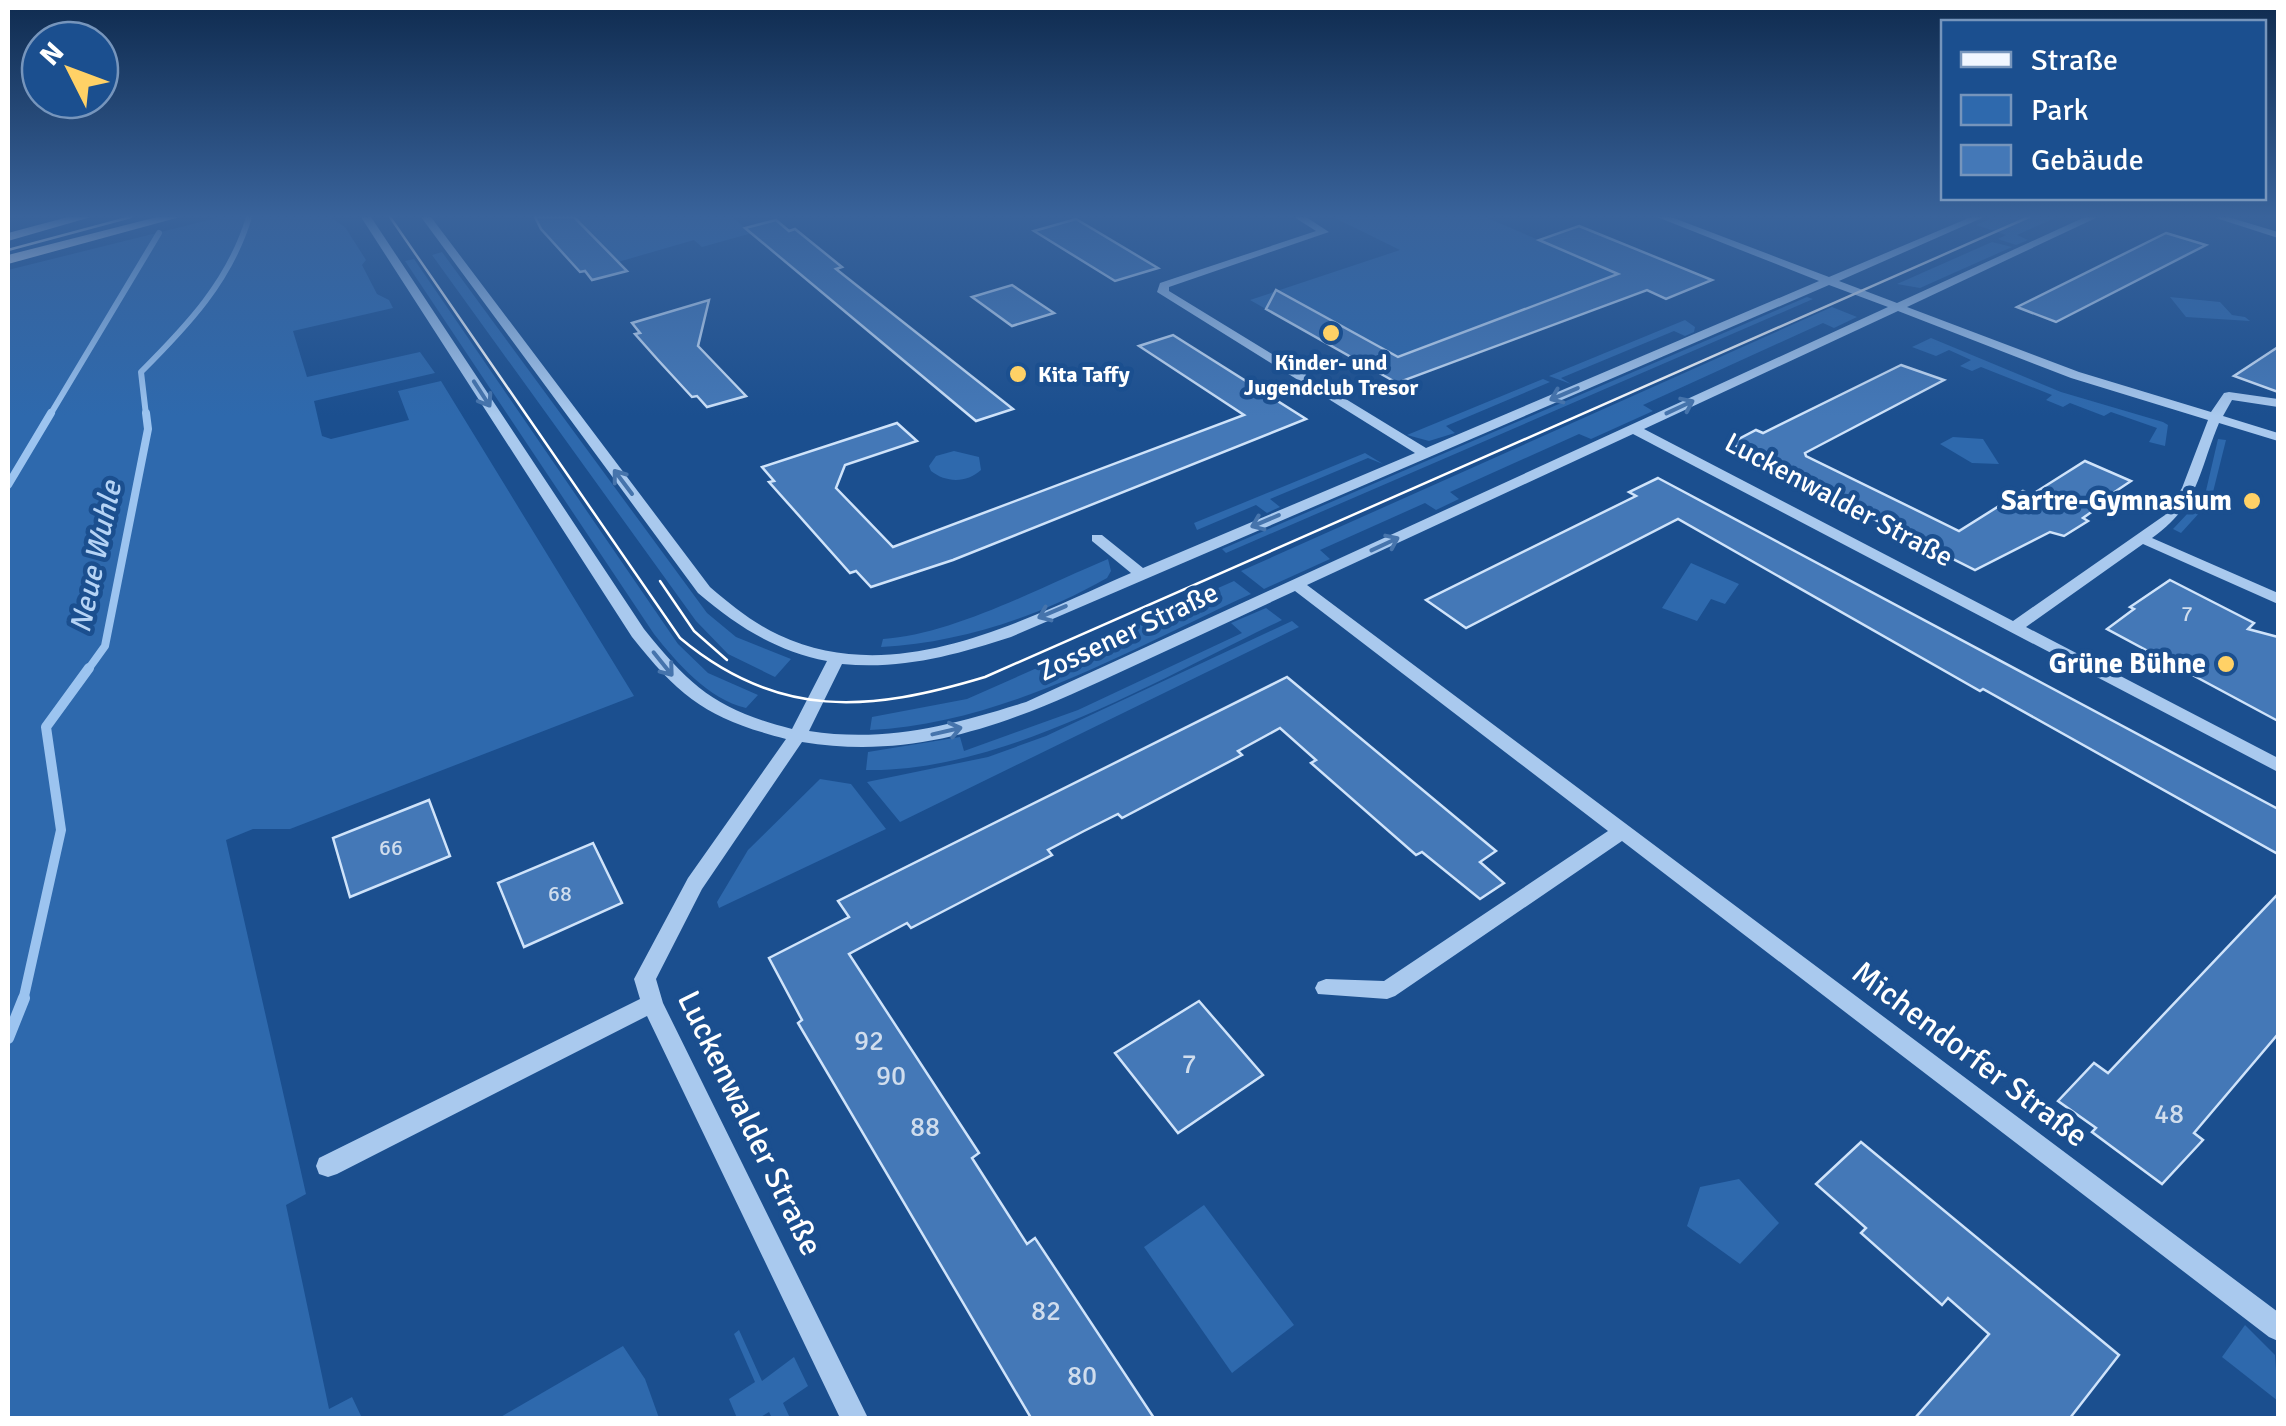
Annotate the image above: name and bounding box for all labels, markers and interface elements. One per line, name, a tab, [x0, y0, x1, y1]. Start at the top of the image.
north arrow	[20, 20, 120, 120]
legend	[1941, 20, 2266, 200]
text: N	[33, 35, 71, 73]
text: Straße	[2031, 42, 2118, 79]
text: Park	[2031, 92, 2089, 129]
text: Gebäude	[2031, 142, 2144, 179]
marker: Kinder- und Jugendclub Tresor	[1320, 322, 1342, 344]
place label: Kinder- und Jugendclub Tresor	[1244, 349, 1418, 401]
place label: Kita Taffy	[1038, 361, 1130, 388]
marker: Kita Taffy	[1007, 363, 1029, 385]
one-way arrow	[472, 379, 493, 408]
one-way arrow	[1549, 386, 1580, 404]
one-way arrow	[1664, 397, 1695, 415]
street label: Luckenwalder Straße	[1719, 425, 1959, 575]
one-way arrow	[613, 469, 634, 496]
water label: Neue Wuhle	[62, 476, 131, 636]
place label: Sartre-Gymnasium	[2001, 484, 2232, 518]
marker: Sartre-Gymnasium	[2241, 490, 2263, 512]
one-way arrow	[1250, 513, 1281, 531]
one-way arrow	[1369, 533, 1399, 552]
street label: Zossener Straße	[1032, 575, 1224, 689]
house number: 7	[2181, 600, 2193, 627]
one-way arrow	[1037, 604, 1068, 622]
place label: Grüne Bühne	[2049, 647, 2206, 681]
one-way arrow	[652, 650, 674, 676]
marker: Grüne Bühne	[2215, 653, 2237, 675]
one-way arrow	[930, 721, 962, 739]
house number: 66	[379, 834, 403, 861]
house number: 68	[548, 880, 572, 907]
street label: Michendorfer Straße	[1844, 953, 2096, 1155]
street label: Luckenwalder Straße	[669, 984, 831, 1262]
house number: 92	[854, 1024, 884, 1058]
house number: 7	[1181, 1047, 1197, 1081]
house number: 90	[876, 1059, 906, 1093]
house number: 48	[2154, 1097, 2184, 1131]
house number: 88	[910, 1110, 940, 1144]
house number: 82	[1031, 1294, 1061, 1328]
house number: 80	[1067, 1359, 1097, 1393]

